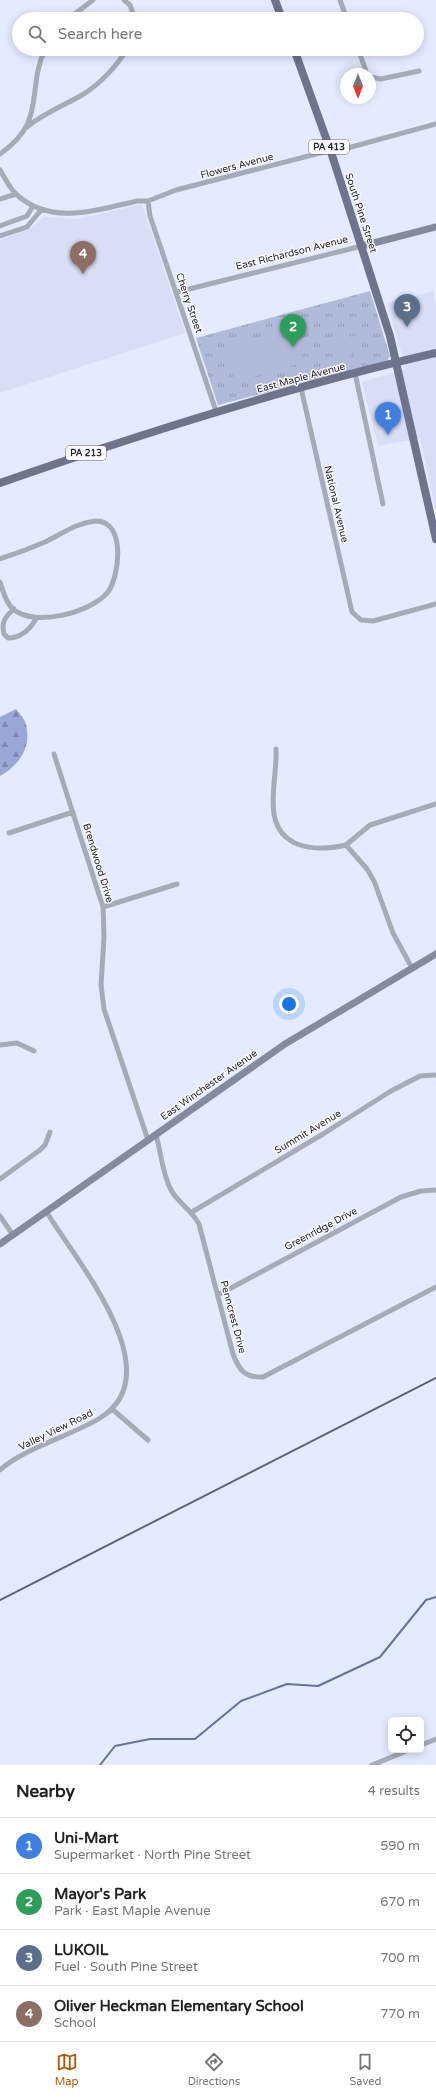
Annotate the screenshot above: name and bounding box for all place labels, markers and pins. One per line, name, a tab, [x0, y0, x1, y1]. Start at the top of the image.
pin: 4	[70, 241, 96, 274]
pin: 3	[394, 294, 420, 327]
pin: 2	[280, 314, 306, 347]
pin: 1	[375, 402, 401, 435]

